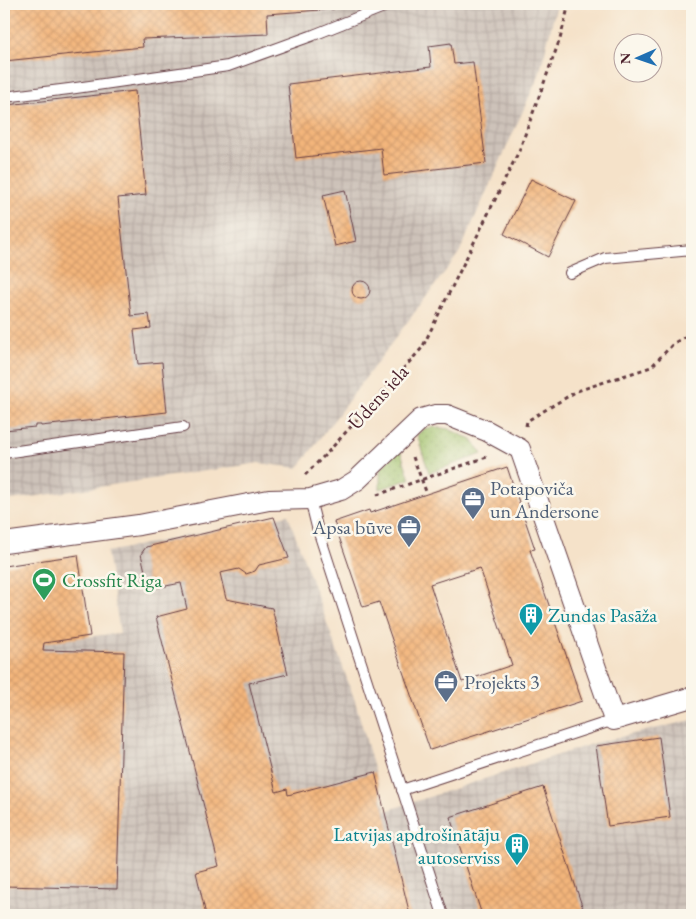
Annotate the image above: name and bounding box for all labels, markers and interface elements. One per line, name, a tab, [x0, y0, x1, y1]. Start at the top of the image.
north arrow	[614, 32, 664, 82]
text: N	[616, 52, 634, 64]
street label: Ūdens iela	[342, 359, 414, 435]
place label: Potapoviča un Andersone	[490, 475, 599, 524]
office icon: Potapoviča un Andersone	[460, 486, 486, 520]
place label: Apsa būve	[311, 514, 392, 540]
office icon: Apsa būve	[396, 514, 422, 548]
sports icon: Crossfit Riga	[31, 567, 57, 601]
place label: Crossfit Riga	[62, 567, 162, 593]
building icon: Zundas Pasāža	[518, 602, 544, 636]
place label: Zundas Pasāža	[548, 602, 657, 628]
office icon: Projekts 3	[433, 669, 459, 703]
place label: Projekts 3	[464, 669, 540, 695]
place label: Latvijas apdrošinātāju autoserviss	[333, 821, 500, 870]
building icon: Latvijas apdrošinātāju autoserviss	[504, 832, 530, 866]

